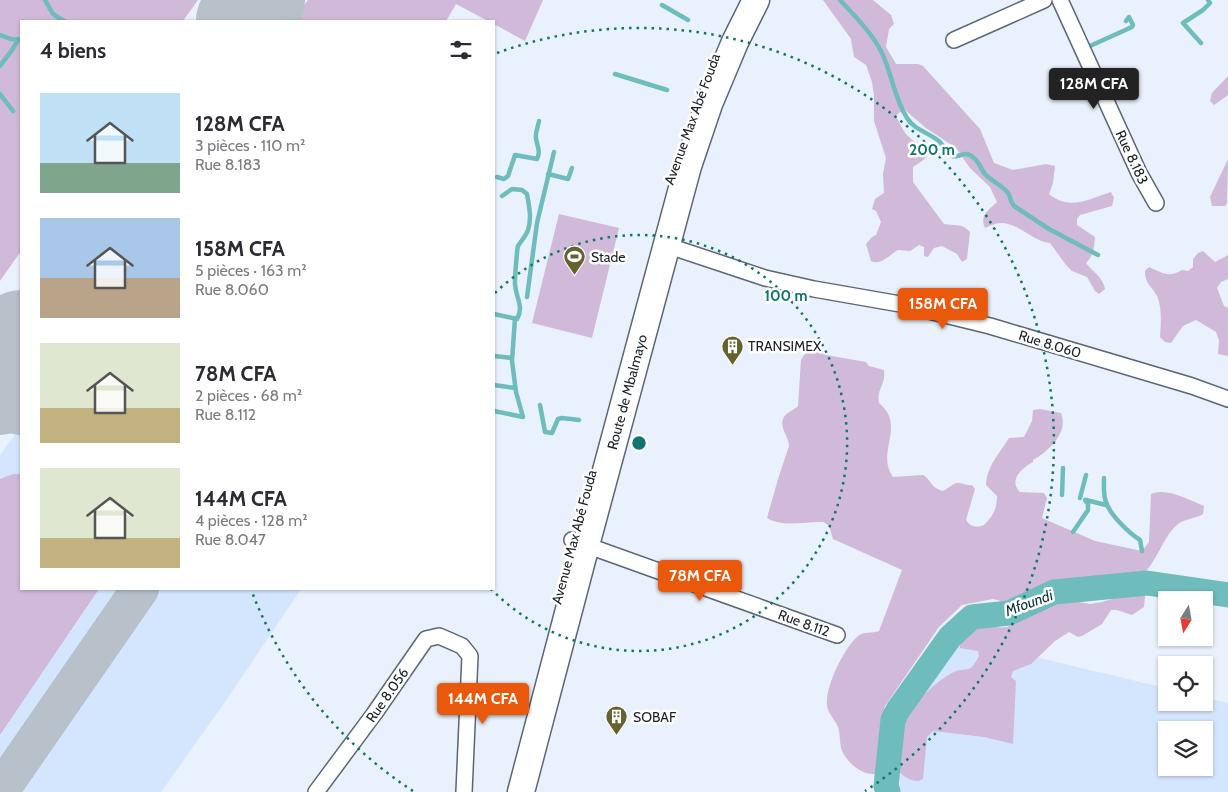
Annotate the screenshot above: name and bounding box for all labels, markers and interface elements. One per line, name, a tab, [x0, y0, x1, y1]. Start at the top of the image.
icon: filters	[447, 36, 475, 64]
text: 4 biens	[40, 38, 106, 63]
street label: Avenue Max Abé Fouda	[660, 51, 724, 187]
pin: 128M CFA	[1042, 68, 1146, 110]
text: 128M CFA	[1060, 74, 1128, 93]
text: 128M CFA	[195, 111, 285, 136]
icon: home	[80, 113, 140, 173]
street label: Rue 8.183	[1112, 127, 1152, 187]
text: 3 pièces · 110 m²	[195, 136, 305, 155]
text: 200 m	[909, 141, 955, 159]
text: Rue 8.183	[195, 155, 261, 174]
text: 158M CFA	[195, 236, 285, 261]
icon: home	[80, 238, 140, 298]
sports icon: Stade	[563, 245, 587, 276]
place label: Stade	[591, 248, 625, 266]
text: 5 pièces · 163 m²	[195, 261, 307, 280]
text: Rue 8.060	[195, 280, 269, 299]
text: 100 m	[764, 287, 808, 305]
pin: 158M CFA	[891, 288, 995, 330]
text: 158M CFA	[909, 294, 977, 313]
street label: Rue 8.060	[1016, 326, 1084, 362]
street label: Route de Mbalmayo	[603, 332, 651, 452]
building icon: TRANSIMEX	[720, 334, 744, 365]
place label: TRANSIMEX	[748, 337, 822, 355]
text: 78M CFA	[195, 361, 276, 386]
icon: home	[80, 363, 140, 423]
text: 2 pièces · 68 m²	[195, 386, 302, 405]
text: Rue 8.112	[195, 405, 256, 424]
centre of rings	[630, 434, 648, 452]
street label: Avenue Max Abé Fouda	[547, 468, 601, 606]
text: 144M CFA	[195, 486, 287, 511]
icon: home	[80, 488, 140, 548]
text: 4 pièces · 128 m²	[195, 511, 308, 530]
text: Rue 8.047	[195, 530, 266, 549]
pin: 78M CFA	[654, 560, 746, 602]
text: 78M CFA	[669, 566, 731, 585]
water label: Mfoundi	[1002, 586, 1056, 620]
north arrow	[1158, 591, 1212, 646]
map controls	[1158, 591, 1213, 776]
street label: Rue 8.112	[776, 605, 832, 641]
button: locate	[1158, 656, 1213, 711]
street label: Rue 8.056	[362, 664, 412, 726]
pin: 144M CFA	[431, 682, 535, 725]
text: 144M CFA	[448, 689, 518, 708]
building icon: SOBAF	[605, 705, 629, 736]
place label: SOBAF	[633, 708, 677, 726]
button: layers	[1158, 721, 1213, 776]

